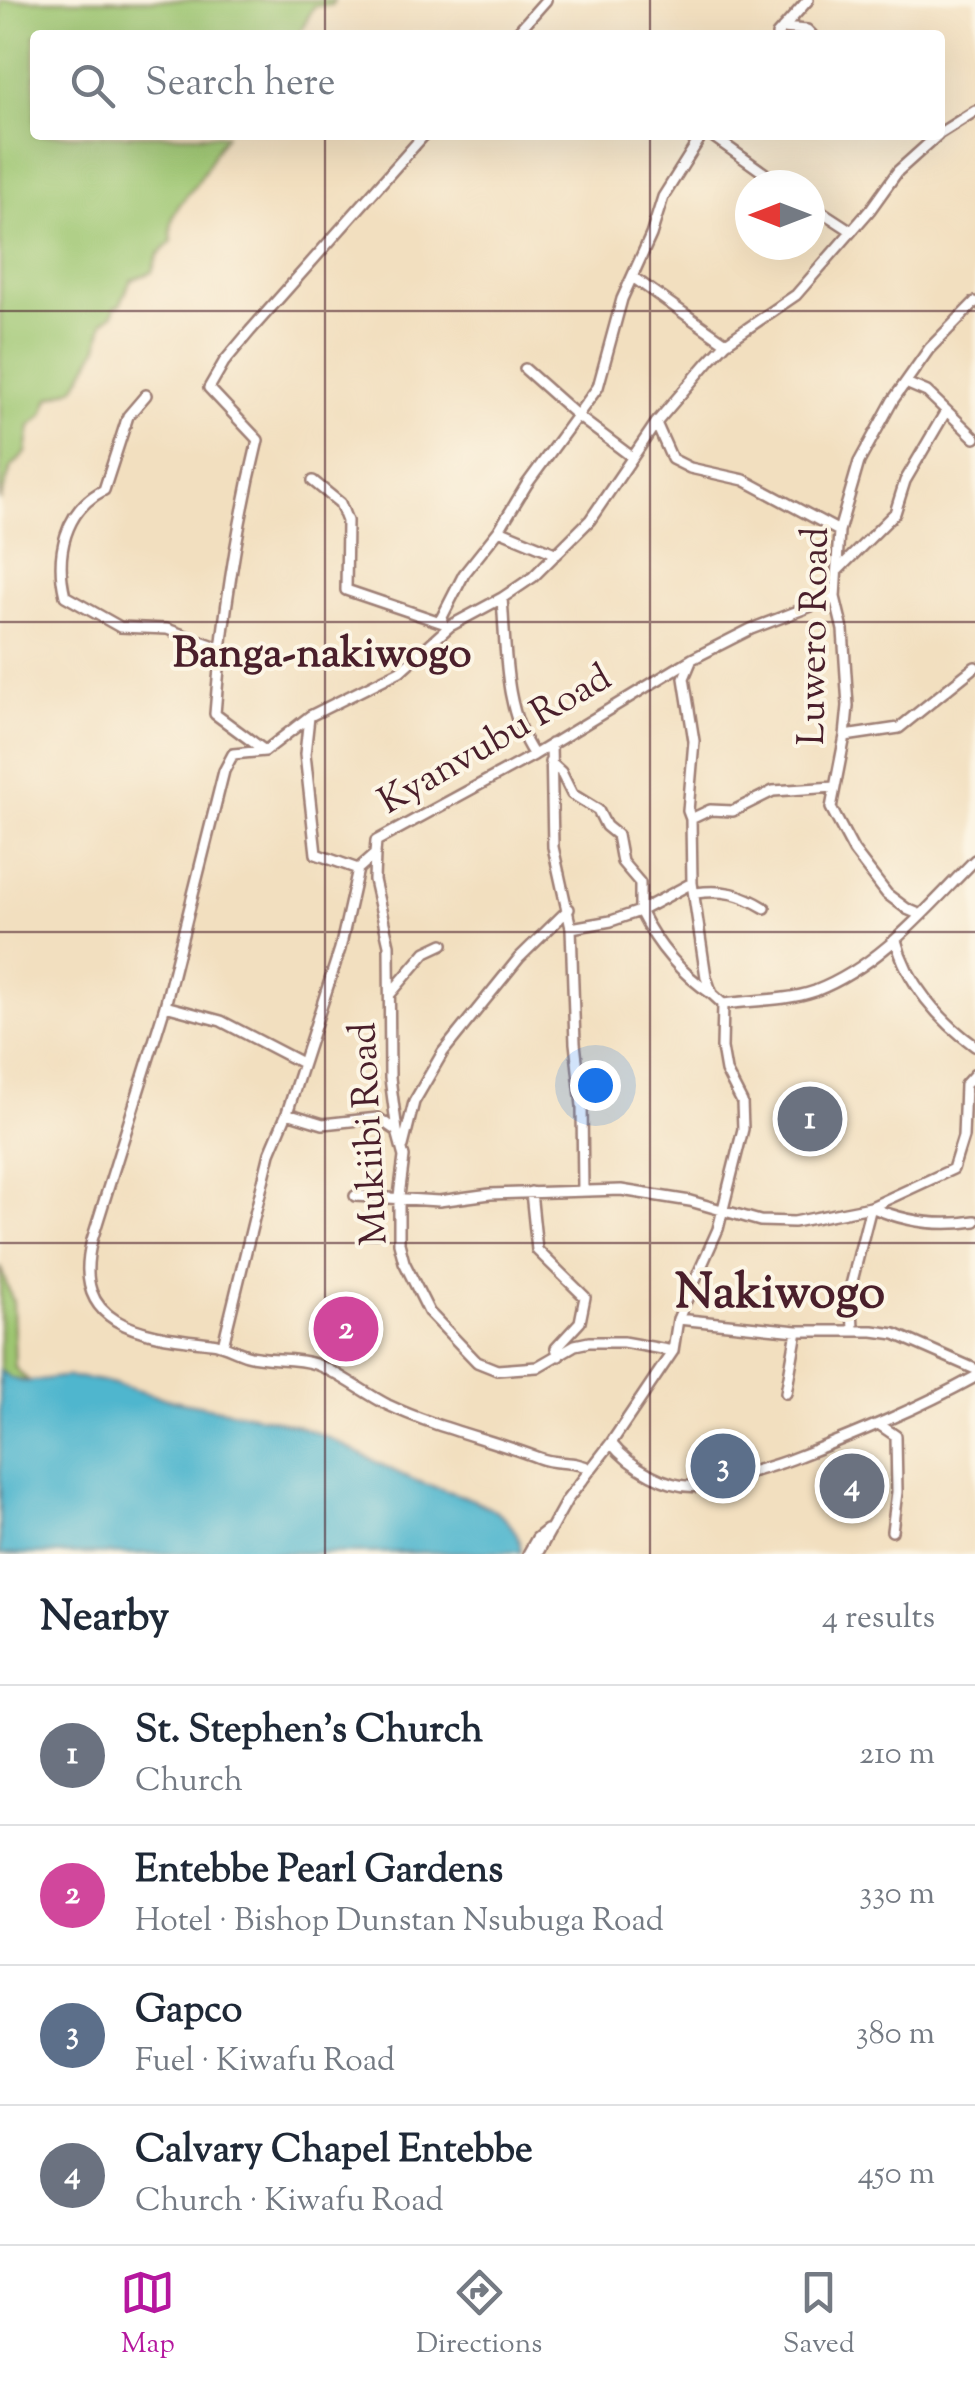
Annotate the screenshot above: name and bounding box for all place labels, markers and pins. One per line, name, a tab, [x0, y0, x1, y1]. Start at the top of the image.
pin: 1	[778, 1082, 842, 1156]
pin: 2	[314, 1292, 378, 1366]
pin: 3	[690, 1428, 756, 1504]
pin: 4	[820, 1448, 884, 1524]

